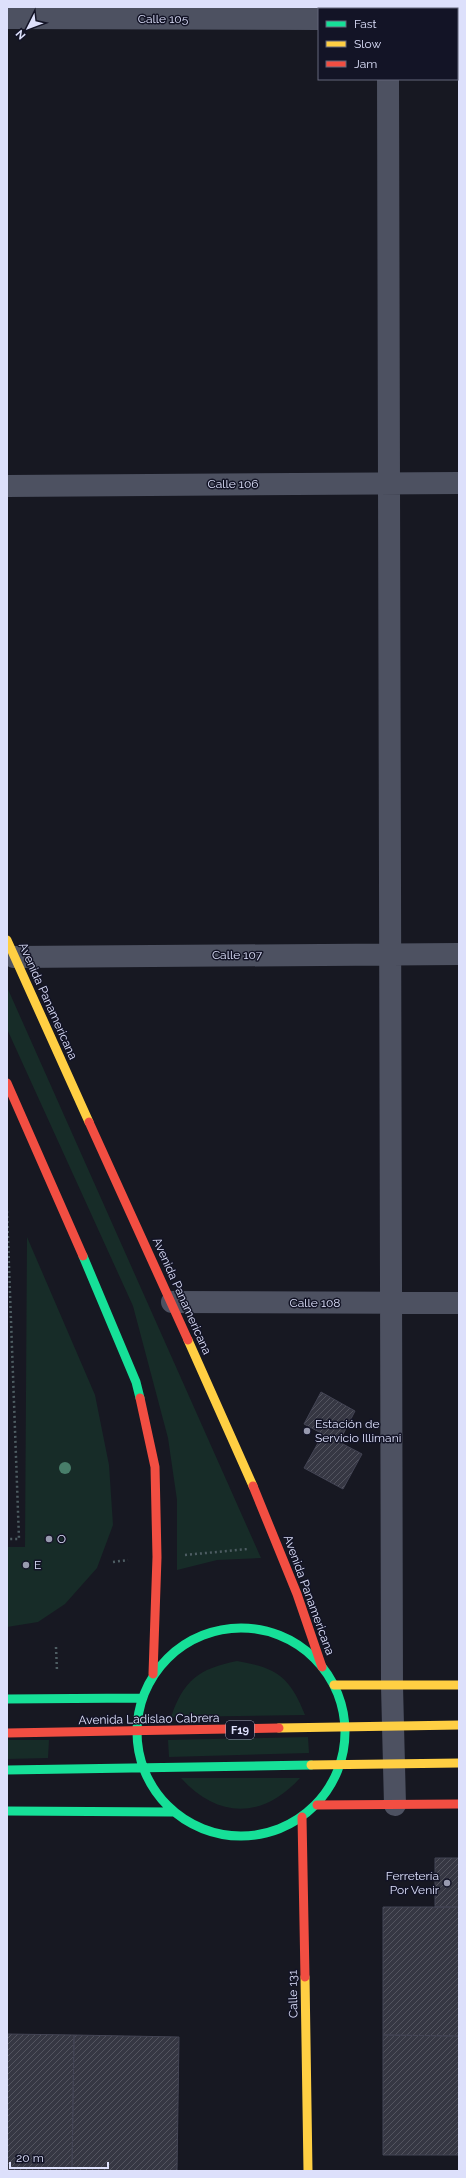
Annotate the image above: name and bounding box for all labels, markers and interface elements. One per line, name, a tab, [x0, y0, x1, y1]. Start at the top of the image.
north arrow	[8, 8, 48, 48]
legend	[318, 8, 458, 80]
street label: Calle 105	[138, 12, 189, 26]
text: Fast	[354, 17, 377, 31]
text: N	[13, 27, 29, 42]
text: Slow	[354, 37, 381, 51]
text: Jam	[354, 57, 377, 71]
street label: Calle 106	[207, 477, 259, 491]
street label: Avenida Panamericana	[16, 940, 80, 1062]
street label: Calle 107	[212, 948, 263, 962]
street label: Avenida Panamericana	[150, 1235, 214, 1357]
street label: Calle 108	[289, 1296, 341, 1310]
place label: Estación de Servicio Illimani	[315, 1417, 401, 1445]
marker: Estación de Servicio Illimani	[302, 1426, 312, 1436]
place label: O	[57, 1532, 66, 1546]
street label: Avenida Panamericana	[281, 1533, 337, 1657]
marker: O	[44, 1534, 54, 1544]
place label: E	[34, 1558, 41, 1572]
marker: E	[21, 1560, 31, 1570]
street label: Avenida Ladislao Cabrera	[78, 1711, 220, 1727]
road number: F19	[226, 1721, 254, 1739]
place label: Ferretería Por Venir	[386, 1869, 440, 1897]
marker: Ferretería Por Venir	[442, 1878, 452, 1888]
street label: Calle 131	[286, 1970, 300, 2018]
scale bar	[10, 2144, 108, 2170]
text: 20 m	[16, 2151, 44, 2165]

